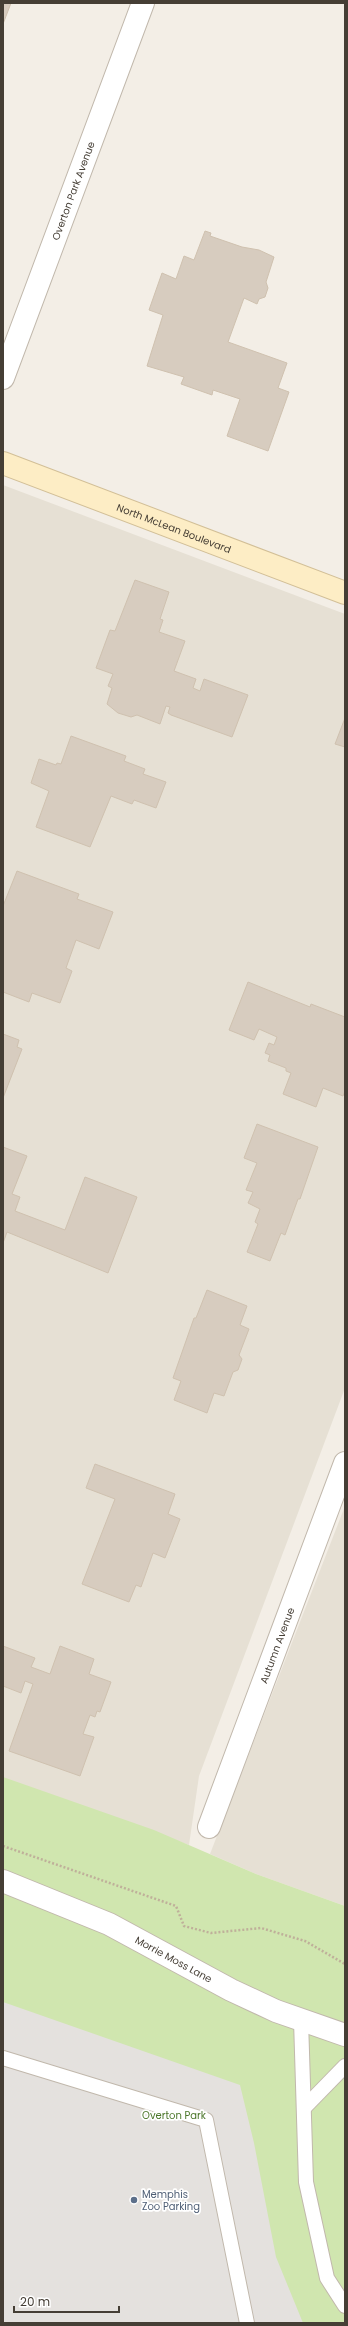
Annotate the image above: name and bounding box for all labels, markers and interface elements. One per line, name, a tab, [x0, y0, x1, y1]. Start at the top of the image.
street label: Overton Park Avenue	[48, 139, 98, 242]
street label: North McLean Boulevard	[115, 499, 234, 557]
street label: Autumn Avenue	[256, 1605, 298, 1685]
street label: Morrie Moss Lane	[132, 1932, 215, 1986]
park label: Overton Park	[142, 2108, 207, 2123]
place label: Memphis Zoo Parking	[142, 2187, 200, 2214]
marker: Memphis Zoo Parking	[129, 2195, 139, 2205]
scale bar	[14, 2288, 119, 2314]
text: 20 m	[20, 2293, 50, 2310]

